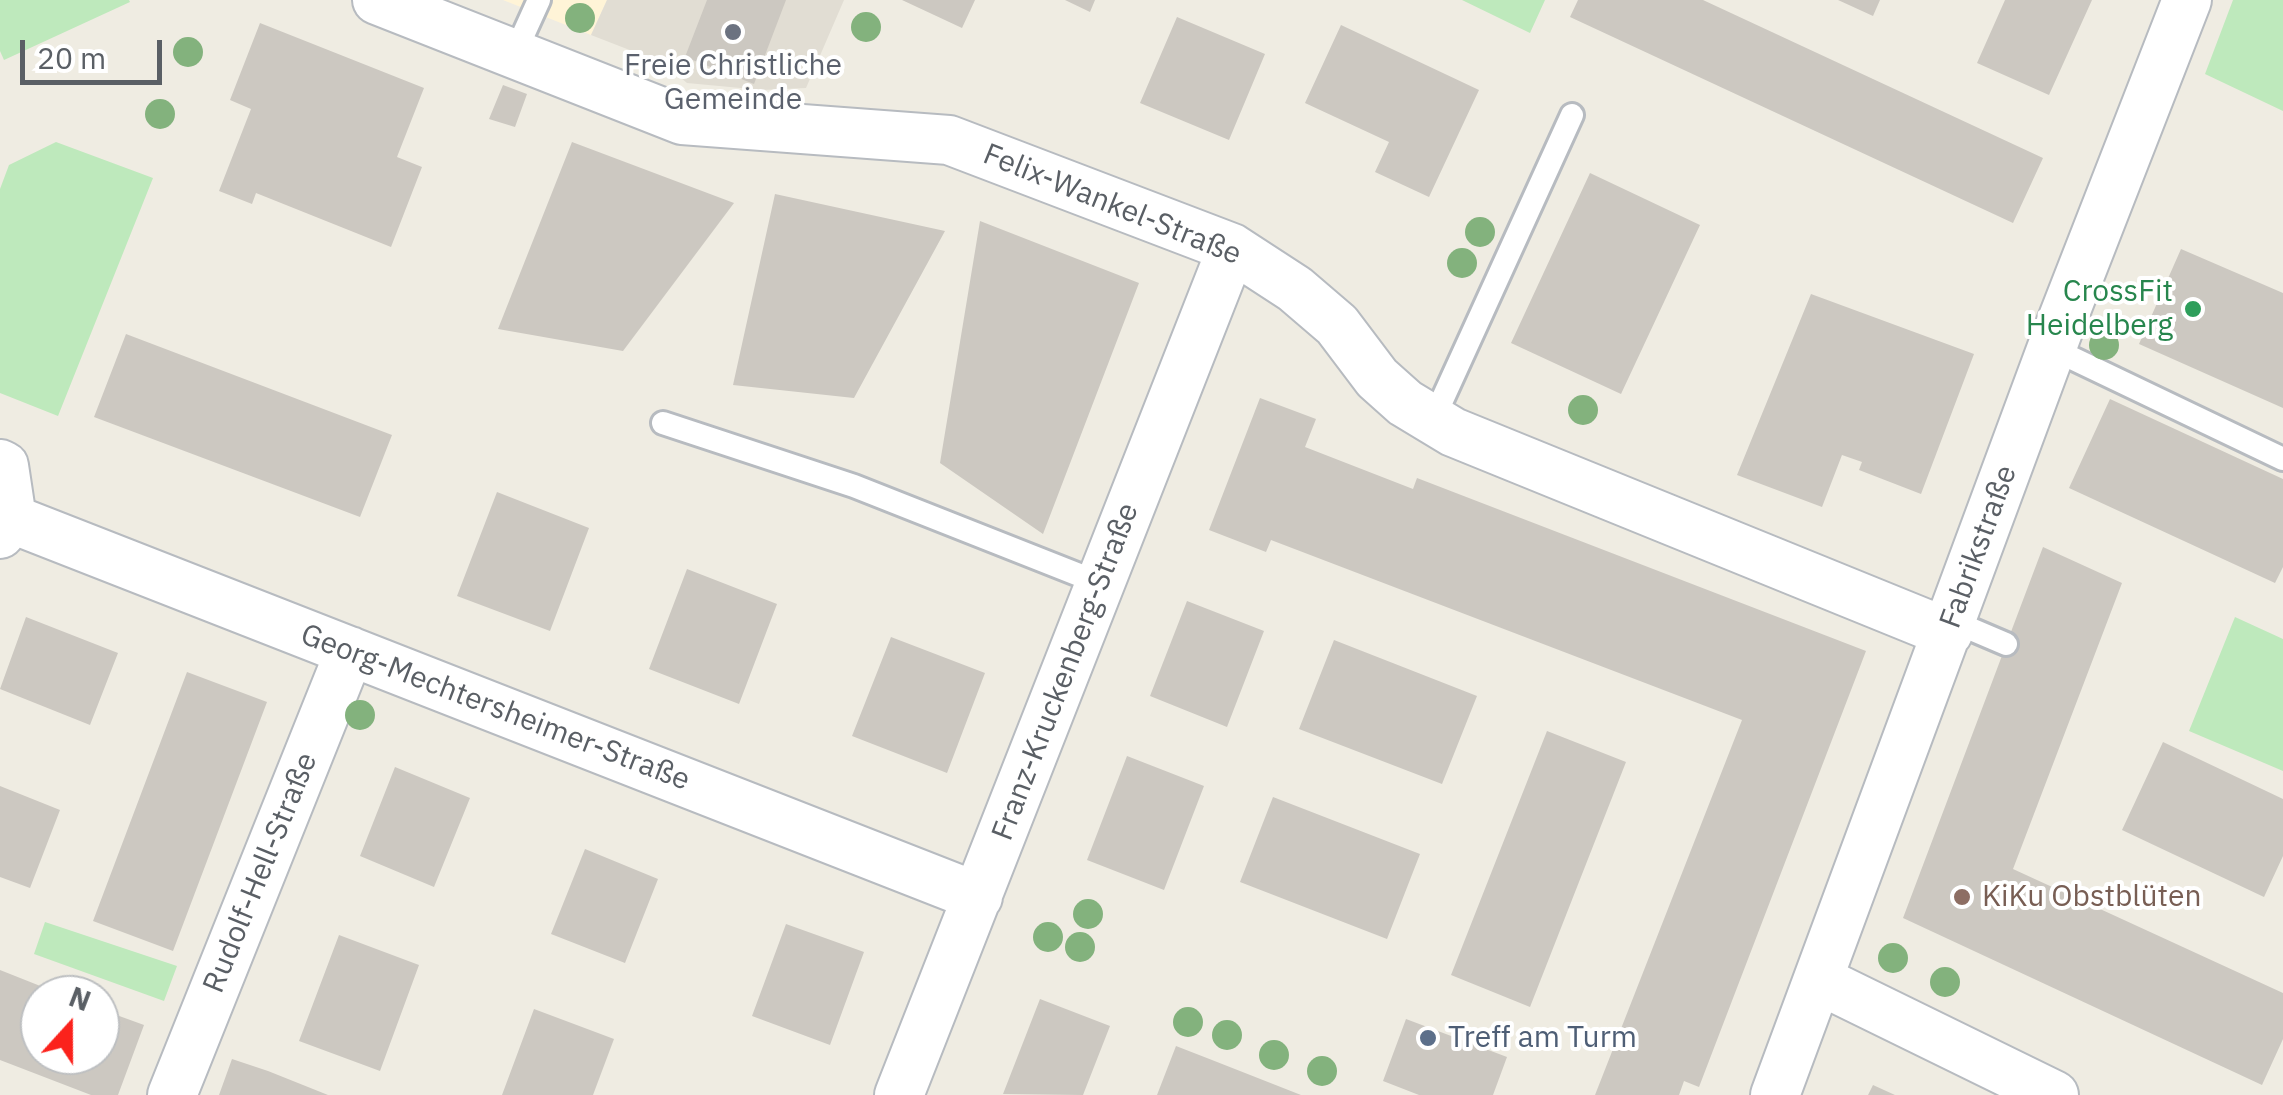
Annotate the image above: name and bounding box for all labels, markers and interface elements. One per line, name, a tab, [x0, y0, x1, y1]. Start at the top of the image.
scale bar	[25, 20, 168, 82]
marker: Freie Christliche Gemeinde	[722, 21, 744, 43]
text: 20 m	[37, 38, 106, 77]
place label: Freie Christliche Gemeinde	[624, 48, 842, 118]
street label: Felix-Wankel-Straße	[978, 137, 1246, 273]
place label: CrossFit Heidelberg	[2026, 274, 2173, 344]
marker: CrossFit Heidelberg	[2182, 298, 2204, 320]
street label: Fabrikstraße	[1933, 461, 2025, 633]
street label: Franz-Kruckenberg-Straße	[985, 498, 1147, 846]
street label: Georg-Mechtersheimer-Straße	[295, 617, 695, 799]
street label: Rudolf-Hell-Straße	[196, 748, 326, 998]
place label: KiKu Obstblüten	[1982, 879, 2201, 915]
marker: KiKu Obstblüten	[1951, 886, 1973, 908]
north arrow	[20, 975, 120, 1075]
text: N	[64, 977, 96, 1019]
place label: Treff am Turm	[1448, 1020, 1637, 1056]
marker: Treff am Turm	[1417, 1027, 1439, 1049]

